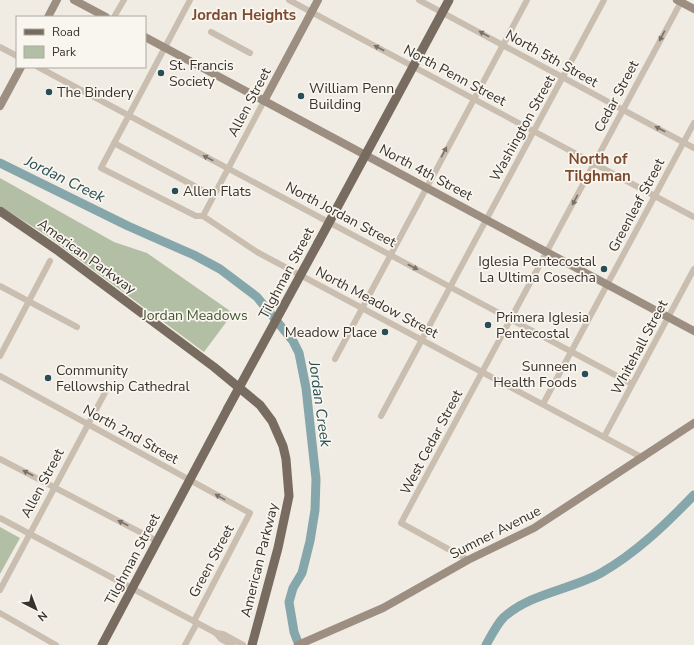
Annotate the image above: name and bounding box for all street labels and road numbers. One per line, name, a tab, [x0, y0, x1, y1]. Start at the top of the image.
street label: North 5th Street	[502, 25, 601, 92]
street label: North Penn Street	[400, 40, 509, 111]
street label: Cedar Street	[590, 57, 643, 135]
street label: Allen Street	[223, 64, 276, 140]
street label: Washington Street	[485, 72, 560, 185]
street label: North 4th Street	[376, 140, 476, 205]
street label: Greenleaf Street	[604, 155, 669, 255]
street label: North Jordan Street	[282, 177, 399, 252]
street label: American Parkway	[34, 214, 140, 299]
street label: Tilghman Street	[254, 224, 319, 322]
street label: North Meadow Street	[312, 262, 441, 343]
street label: Whitehall Street	[607, 297, 672, 398]
street label: West Cedar Street	[396, 386, 467, 498]
street label: North 2nd Street	[80, 400, 182, 469]
street label: Allen Street	[16, 445, 69, 521]
street label: American Parkway	[236, 500, 283, 619]
street label: Sumner Avenue	[446, 501, 544, 564]
street label: Tilghman Street	[100, 510, 165, 608]
street label: Green Street	[184, 521, 239, 601]

